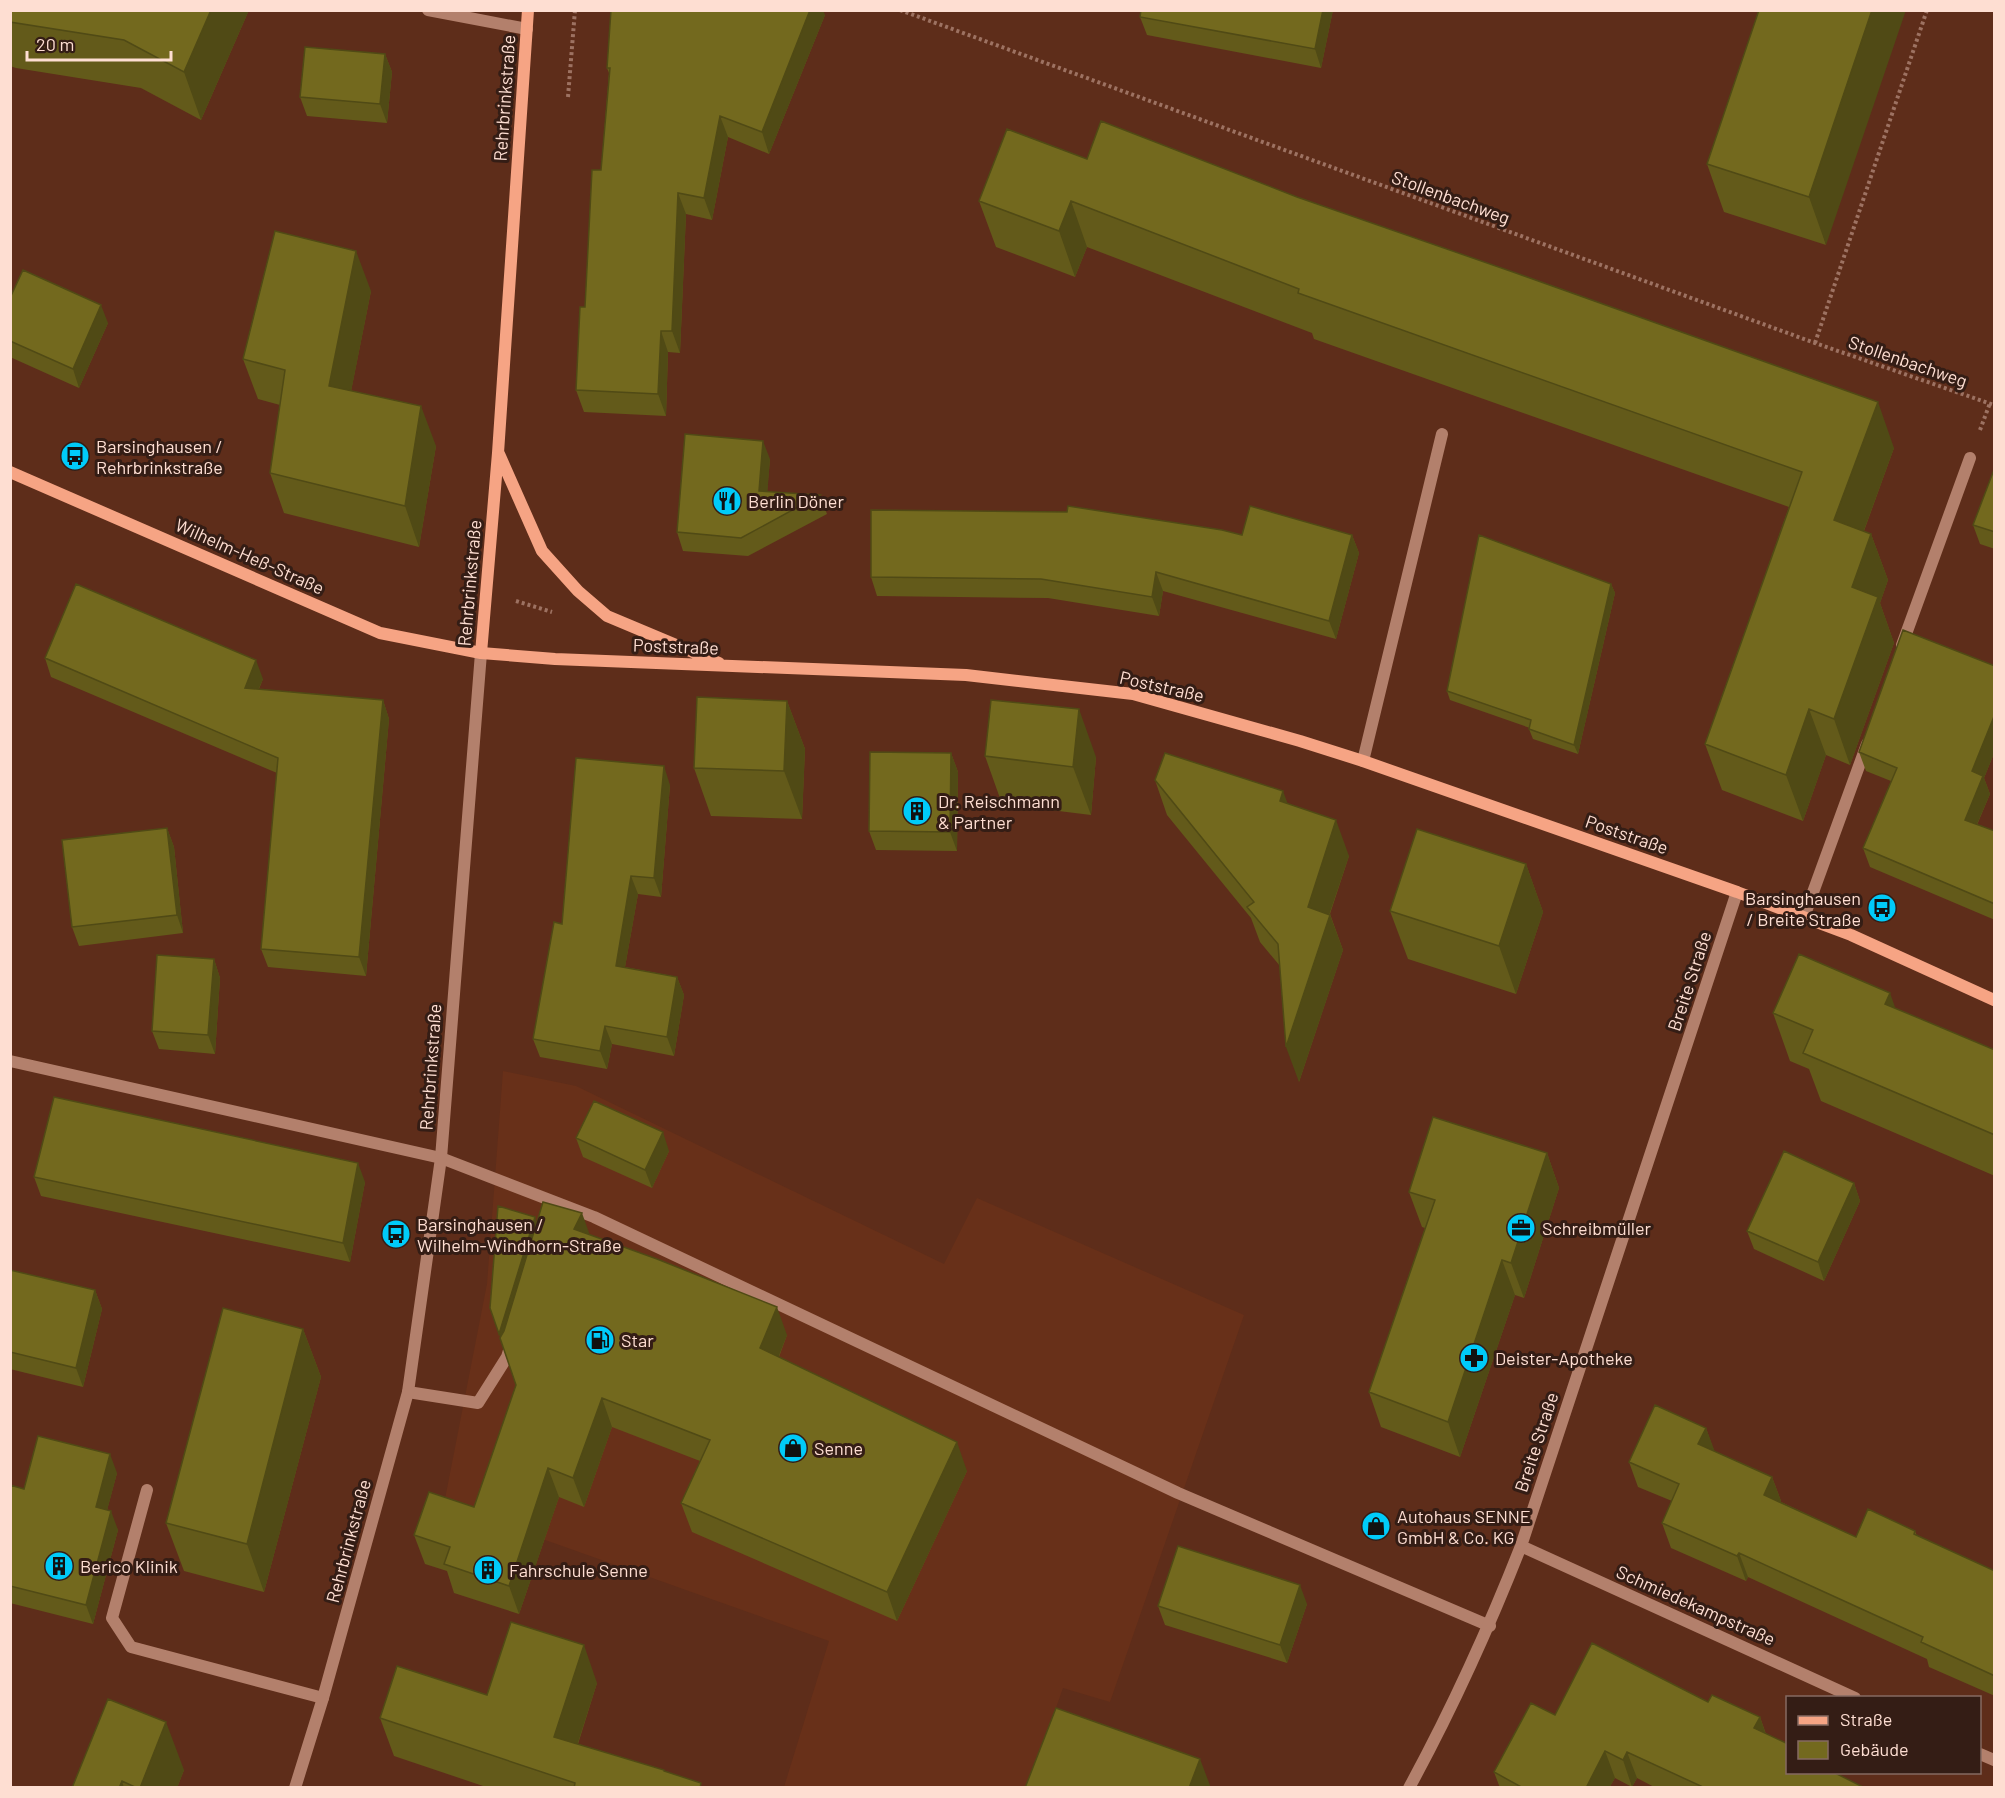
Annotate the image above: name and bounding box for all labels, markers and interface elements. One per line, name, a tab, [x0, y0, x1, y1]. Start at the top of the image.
scale bar	[27, 24, 171, 62]
text: 20 m	[36, 33, 74, 55]
street label: Rehrbrinkstraße	[489, 34, 519, 162]
street label: Stollenbachweg	[1389, 165, 1513, 229]
street label: Stollenbachweg	[1846, 330, 1970, 392]
place label: Barsinghausen / Rehrbrinkstraße	[96, 435, 223, 478]
bus stop icon: Barsinghausen / Rehrbrinkstraße	[59, 440, 91, 472]
restaurant icon: Berlin Döner	[711, 485, 743, 517]
place label: Berlin Döner	[748, 490, 844, 512]
street label: Wilhelm-Heß-Straße	[172, 513, 328, 599]
street label: Rehrbrinkstraße	[453, 519, 485, 647]
street label: Poststraße	[633, 634, 719, 658]
street label: Poststraße	[1118, 666, 1206, 706]
place label: Dr. Reischmann & Partner	[938, 790, 1060, 833]
building icon: Dr. Reischmann & Partner	[901, 795, 933, 827]
street label: Poststraße	[1583, 810, 1671, 858]
place label: Barsinghausen / Breite Straße	[1745, 887, 1861, 930]
bus stop icon: Barsinghausen / Breite Straße	[1866, 892, 1898, 924]
street label: Breite Straße	[1662, 928, 1716, 1034]
street label: Rehrbrinkstraße	[415, 1003, 445, 1131]
office icon: Schreibmüller	[1505, 1212, 1537, 1244]
place label: Barsinghausen / Wilhelm-Windhorn-Straße	[417, 1213, 622, 1256]
place label: Schreibmüller	[1542, 1217, 1652, 1239]
bus stop icon: Barsinghausen / Wilhelm-Windhorn-Straße	[380, 1218, 412, 1250]
fuel station icon: Star	[584, 1324, 616, 1356]
place label: Star	[621, 1329, 654, 1351]
pharmacy icon: Deister-Apotheke	[1458, 1342, 1490, 1374]
place label: Deister-Apotheke	[1495, 1347, 1633, 1369]
street label: Breite Straße	[1509, 1389, 1563, 1495]
shop icon: Senne	[777, 1432, 809, 1464]
place label: Senne	[814, 1437, 863, 1459]
street label: Rehrbrinkstraße	[321, 1477, 375, 1605]
place label: Autohaus SENNE GmbH & Co. KG	[1397, 1505, 1531, 1548]
shop icon: Autohaus SENNE GmbH & Co. KG	[1360, 1510, 1392, 1542]
building icon: Berico Klinik	[43, 1550, 75, 1582]
building icon: Fahrschule Senne	[472, 1554, 504, 1586]
place label: Berico Klinik	[80, 1555, 178, 1577]
place label: Fahrschule Senne	[509, 1559, 648, 1581]
street label: Schmiedekampstraße	[1613, 1560, 1779, 1650]
legend	[1786, 1696, 1981, 1774]
text: Straße	[1840, 1708, 1892, 1730]
text: Gebäude	[1840, 1738, 1909, 1760]

